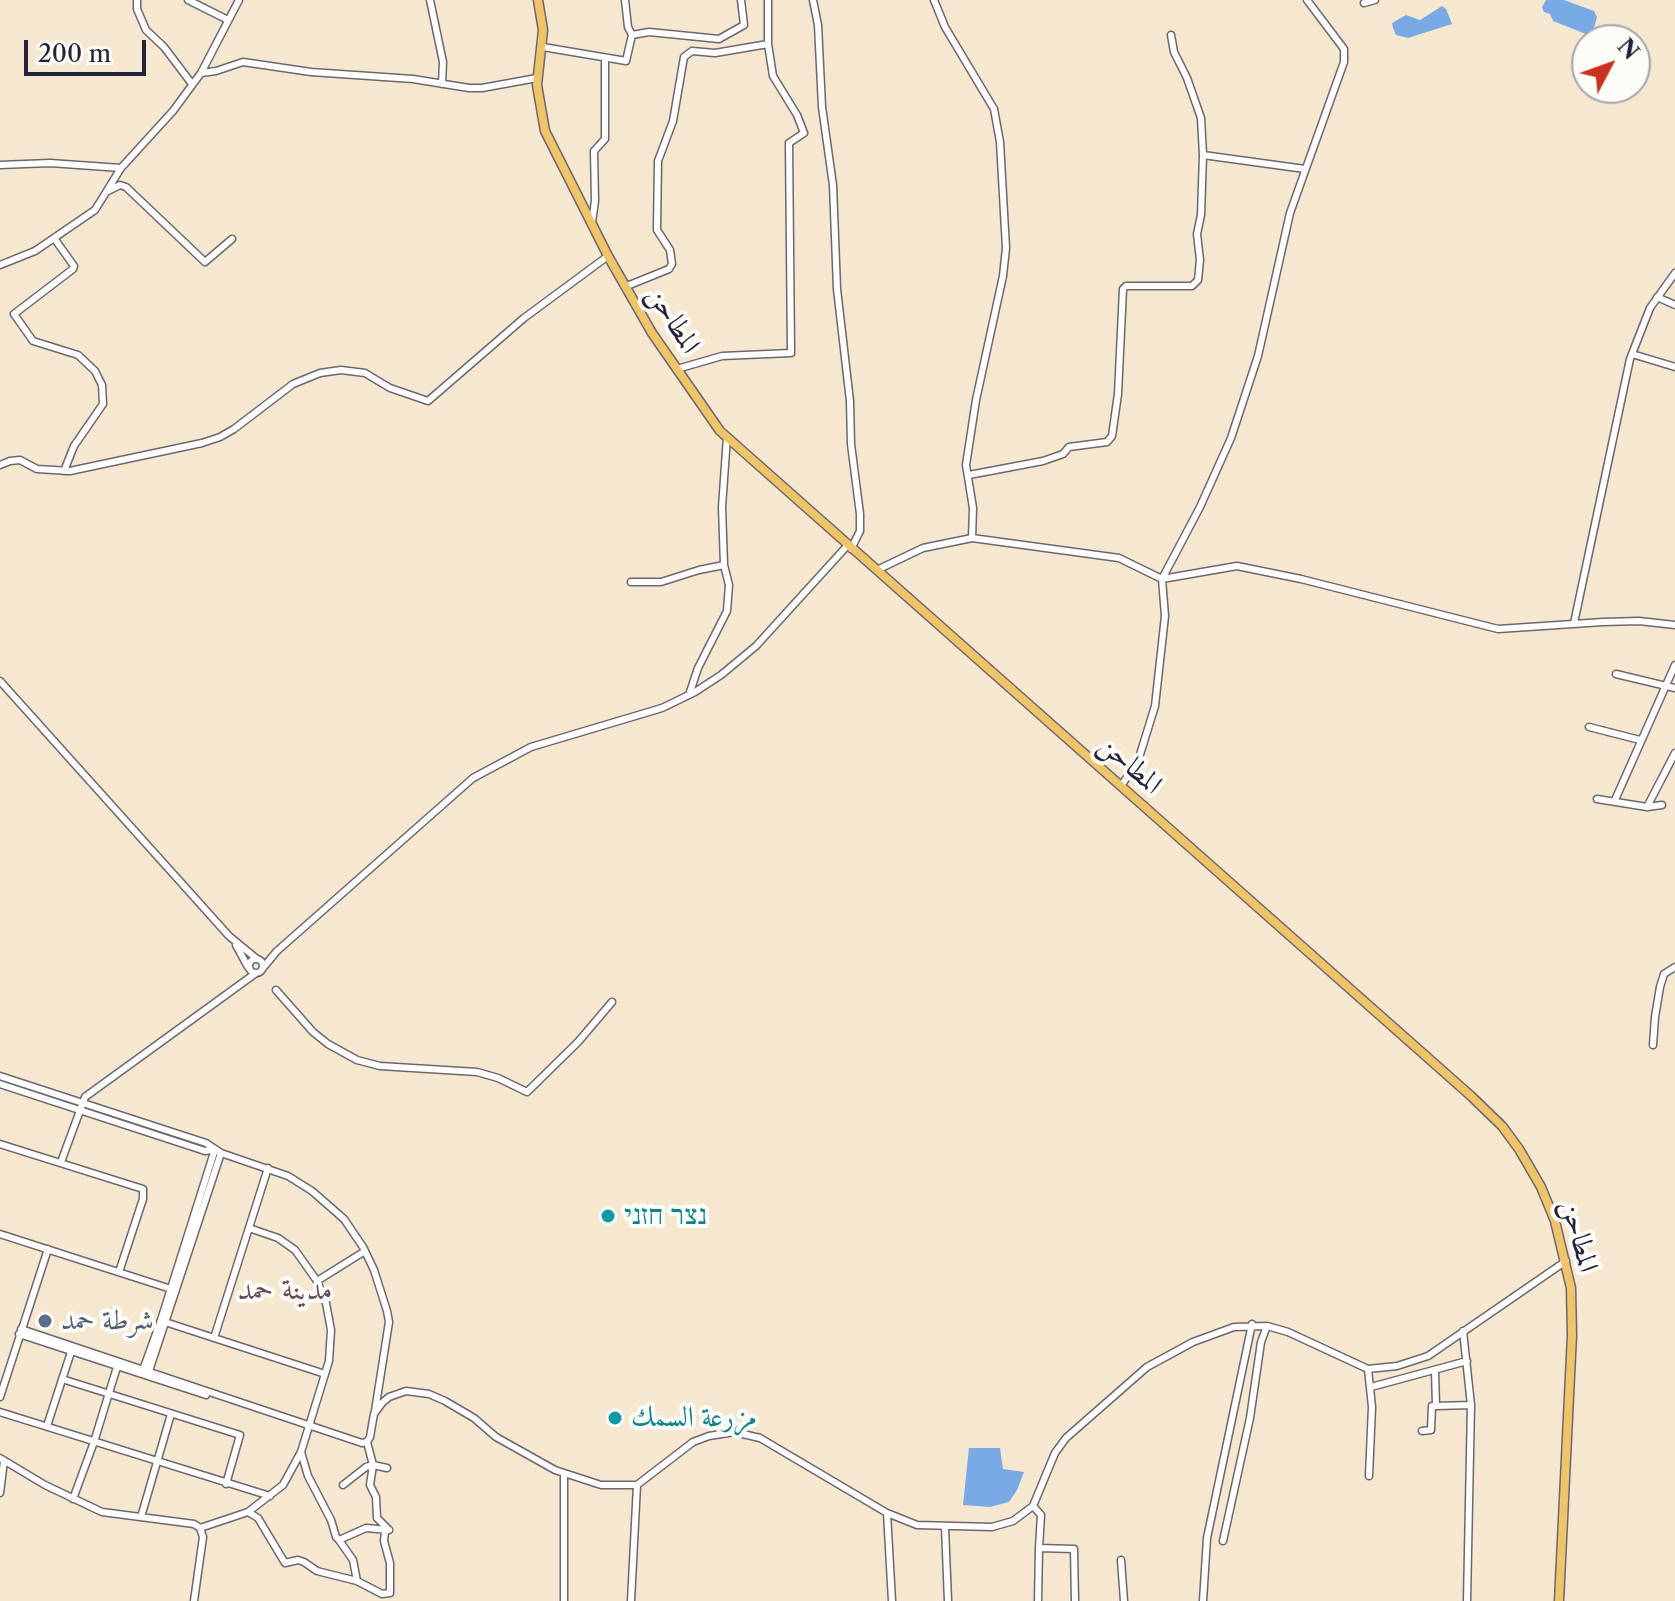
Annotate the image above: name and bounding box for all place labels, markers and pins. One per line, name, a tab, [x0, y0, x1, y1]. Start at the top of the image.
place label: נצר חזני	[624, 1199, 707, 1233]
marker: נצר חזני	[599, 1207, 617, 1225]
place label: شرطة حمد	[61, 1304, 154, 1338]
marker: شرطة حمد	[36, 1312, 54, 1330]
place label: مزرعة السمك	[631, 1401, 757, 1435]
marker: مزرعة السمك	[606, 1409, 624, 1427]

